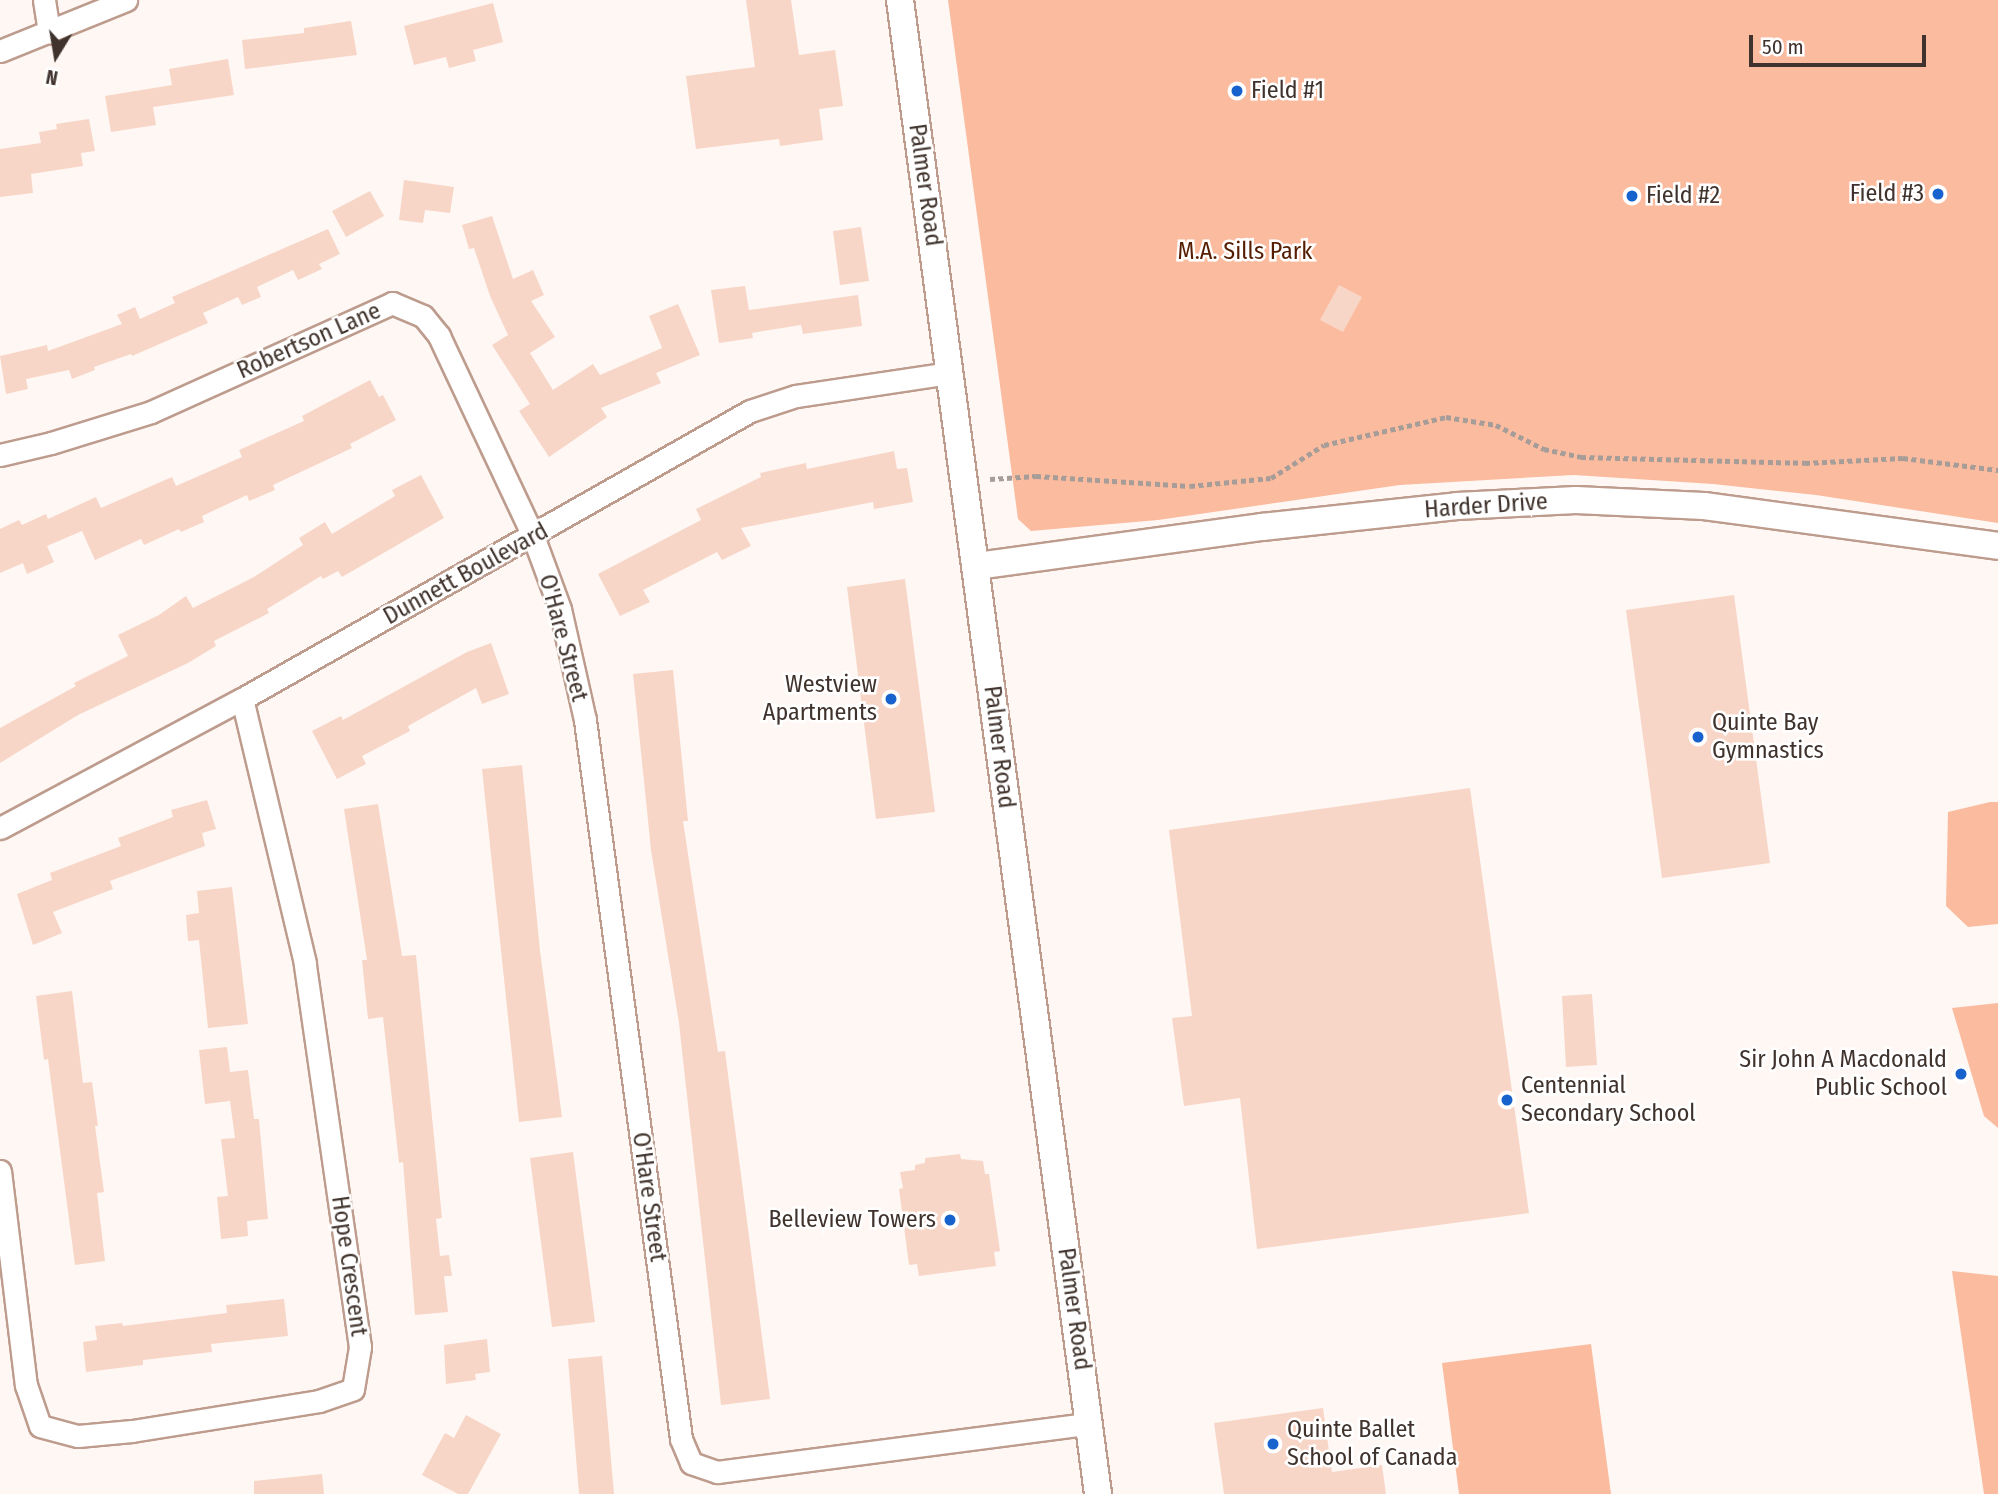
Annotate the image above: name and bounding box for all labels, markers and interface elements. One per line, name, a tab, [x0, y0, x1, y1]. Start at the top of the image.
north arrow	[21, 21, 91, 91]
scale bar	[1753, 21, 1930, 65]
text: 50 m	[1762, 34, 1804, 60]
text: N	[44, 65, 60, 89]
place label: Field #1	[1251, 77, 1324, 105]
marker: Field #1	[1229, 83, 1245, 99]
street label: Palmer Road	[902, 122, 948, 248]
place label: Field #3	[1850, 180, 1924, 208]
place label: Field #2	[1646, 182, 1720, 210]
marker: Field #3	[1930, 186, 1946, 202]
marker: Field #2	[1624, 188, 1640, 204]
park label: M.A. Sills Park	[1178, 238, 1312, 266]
street label: Robertson Lane	[233, 297, 385, 385]
street label: Harder Drive	[1423, 487, 1549, 525]
street label: Dunnett Boulevard	[379, 517, 553, 631]
street label: O'Hare Street	[532, 571, 594, 705]
place label: Westview Apartments	[763, 671, 877, 727]
street label: Palmer Road	[977, 684, 1021, 810]
marker: Westview Apartments	[883, 691, 899, 707]
place label: Quinte Bay Gymnastics	[1712, 709, 1824, 765]
marker: Quinte Bay Gymnastics	[1690, 729, 1706, 745]
place label: Sir John A Macdonald Public School	[1739, 1046, 1947, 1102]
marker: Sir John A Macdonald Public School	[1953, 1066, 1969, 1082]
place label: Centennial Secondary School	[1521, 1072, 1696, 1128]
marker: Centennial Secondary School	[1499, 1092, 1515, 1108]
street label: O'Hare Street	[626, 1130, 672, 1264]
street label: Hope Crescent	[325, 1194, 373, 1338]
place label: Belleview Towers	[768, 1206, 936, 1234]
marker: Belleview Towers	[942, 1212, 958, 1228]
street label: Palmer Road	[1051, 1246, 1097, 1372]
place label: Quinte Ballet School of Canada	[1287, 1416, 1457, 1472]
marker: Quinte Ballet School of Canada	[1265, 1436, 1281, 1452]

